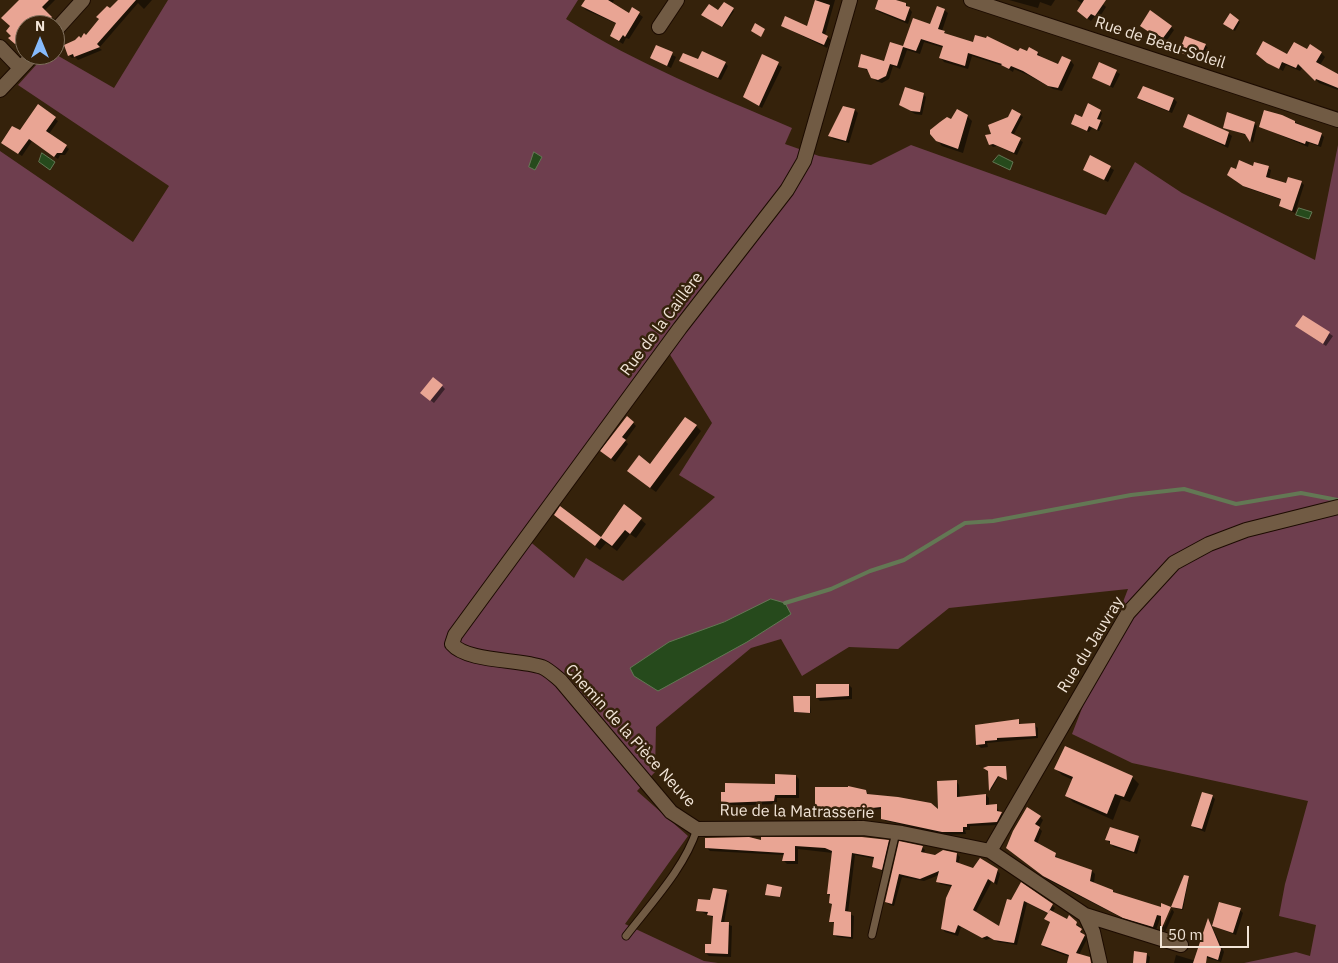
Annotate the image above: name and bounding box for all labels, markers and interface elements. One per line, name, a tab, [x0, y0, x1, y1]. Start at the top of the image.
street label: Rue de Beau-Soleil	[1092, 13, 1228, 73]
north arrow	[15, 15, 65, 65]
text: N	[35, 17, 45, 35]
street label: Rue de la Caillère	[617, 268, 707, 380]
street label: Rue du Jauvray	[1054, 593, 1128, 697]
street label: Chemin de la Pièce Neuve	[561, 661, 699, 811]
street label: Rue de la Matrasserie	[719, 801, 875, 823]
scale bar	[1163, 916, 1252, 948]
text: 50 m	[1168, 925, 1203, 944]

